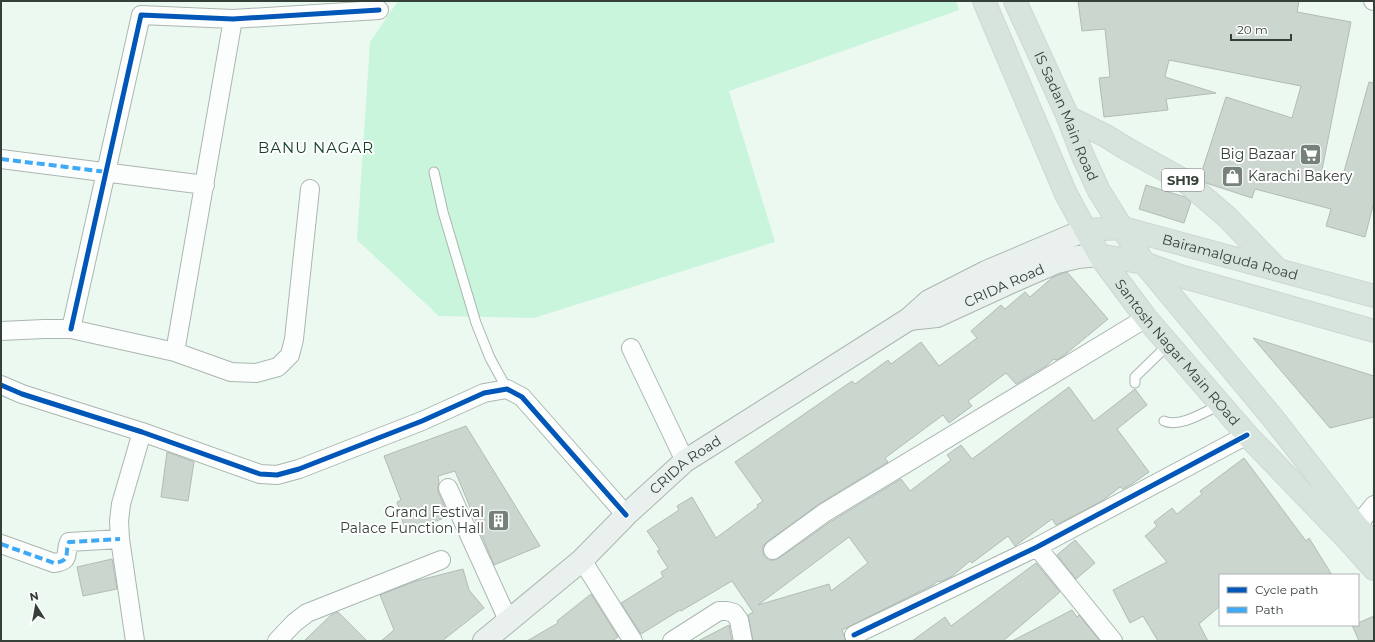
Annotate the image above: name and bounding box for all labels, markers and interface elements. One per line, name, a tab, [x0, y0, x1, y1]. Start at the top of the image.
scale bar	[1231, 16, 1291, 42]
text: 20 m	[1237, 22, 1268, 37]
street label: IS Sadan Main Road	[1030, 48, 1102, 184]
district label: BANU NAGAR	[258, 138, 374, 157]
supermarket icon: Big Bazaar	[1298, 141, 1324, 167]
place label: Big Bazaar	[1220, 145, 1296, 163]
shop icon: Karachi Bakery	[1219, 163, 1245, 189]
place label: Karachi Bakery	[1248, 167, 1353, 185]
road number: SH19	[1162, 169, 1204, 191]
street label: Bairamalguda Road	[1160, 230, 1300, 284]
street label: CRIDA Road	[961, 260, 1047, 311]
street label: Santosh Nagar Main ROad	[1111, 275, 1244, 429]
street label: CRIDA Road	[646, 431, 724, 498]
place label: Grand Festival Palace Function Hall	[340, 503, 484, 537]
building icon: Grand Festival Palace Function Hall	[486, 507, 512, 533]
legend	[1219, 574, 1359, 626]
text: Cycle path	[1255, 582, 1318, 597]
north arrow	[16, 586, 56, 626]
text: N	[28, 588, 40, 604]
text: Path	[1255, 602, 1284, 617]

